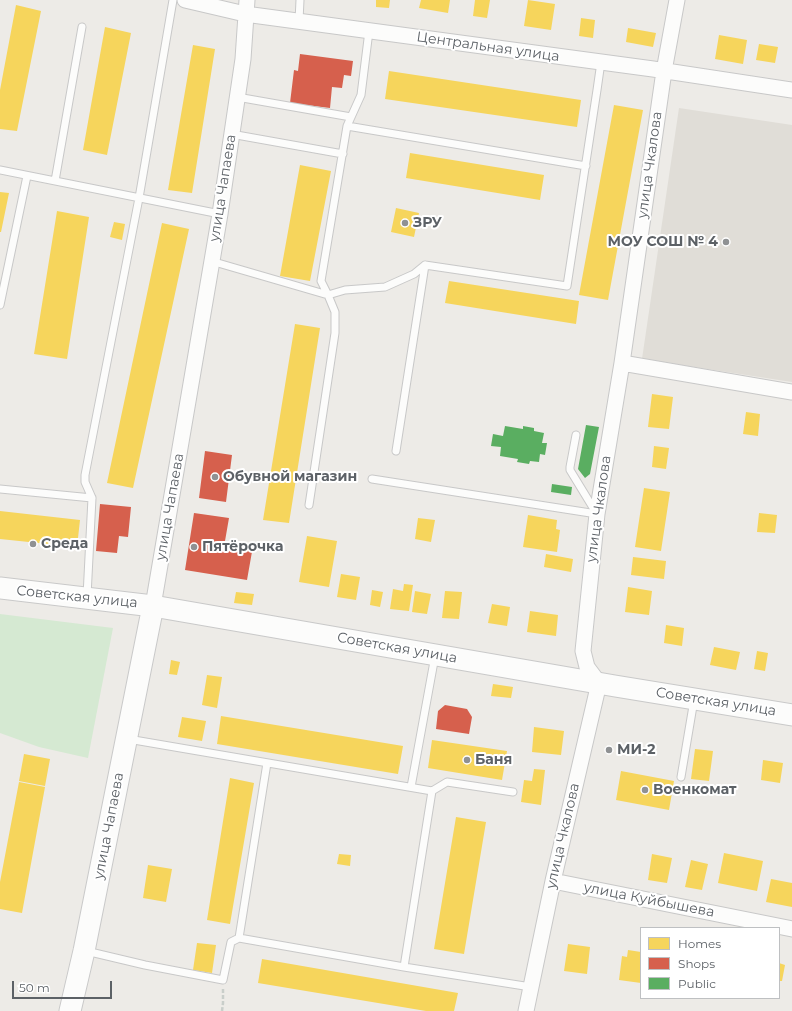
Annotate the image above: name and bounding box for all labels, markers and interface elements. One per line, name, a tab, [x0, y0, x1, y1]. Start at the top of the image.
street label: Центральная улица	[416, 29, 560, 65]
street label: улица Чкалова	[634, 110, 666, 220]
street label: улица Чапаева	[206, 133, 240, 243]
place label: ЗРУ	[413, 215, 442, 231]
marker: ЗРУ	[400, 218, 410, 228]
place label: МОУ СОШ № 4	[607, 234, 718, 250]
marker: МОУ СОШ № 4	[721, 237, 731, 247]
street label: улица Чапаева	[152, 452, 188, 562]
street label: улица Чкалова	[583, 454, 615, 564]
place label: Обувной магазин	[223, 469, 357, 485]
marker: Обувной магазин	[210, 472, 220, 482]
place label: Среда	[41, 536, 88, 552]
marker: Среда	[28, 539, 38, 549]
place label: Пятёрочка	[202, 539, 283, 555]
marker: Пятёрочка	[189, 542, 199, 552]
street label: Советская улица	[16, 582, 138, 612]
street label: Советская улица	[336, 629, 458, 667]
street label: Советская улица	[655, 684, 777, 720]
place label: МИ-2	[617, 742, 655, 758]
marker: МИ-2	[604, 745, 614, 755]
place label: Баня	[475, 752, 512, 768]
marker: Баня	[462, 755, 472, 765]
street label: улица Чапаева	[90, 771, 128, 881]
street label: улица Чкалова	[543, 782, 583, 890]
place label: Военкомат	[653, 782, 737, 798]
marker: Военкомат	[640, 785, 650, 795]
street label: улица Куйбышева	[582, 879, 716, 921]
legend	[640, 927, 780, 999]
text: Homes	[678, 936, 721, 951]
text: Shops	[678, 956, 715, 971]
scale bar	[14, 973, 114, 999]
text: Public	[678, 976, 716, 991]
text: 50 m	[19, 980, 50, 995]

